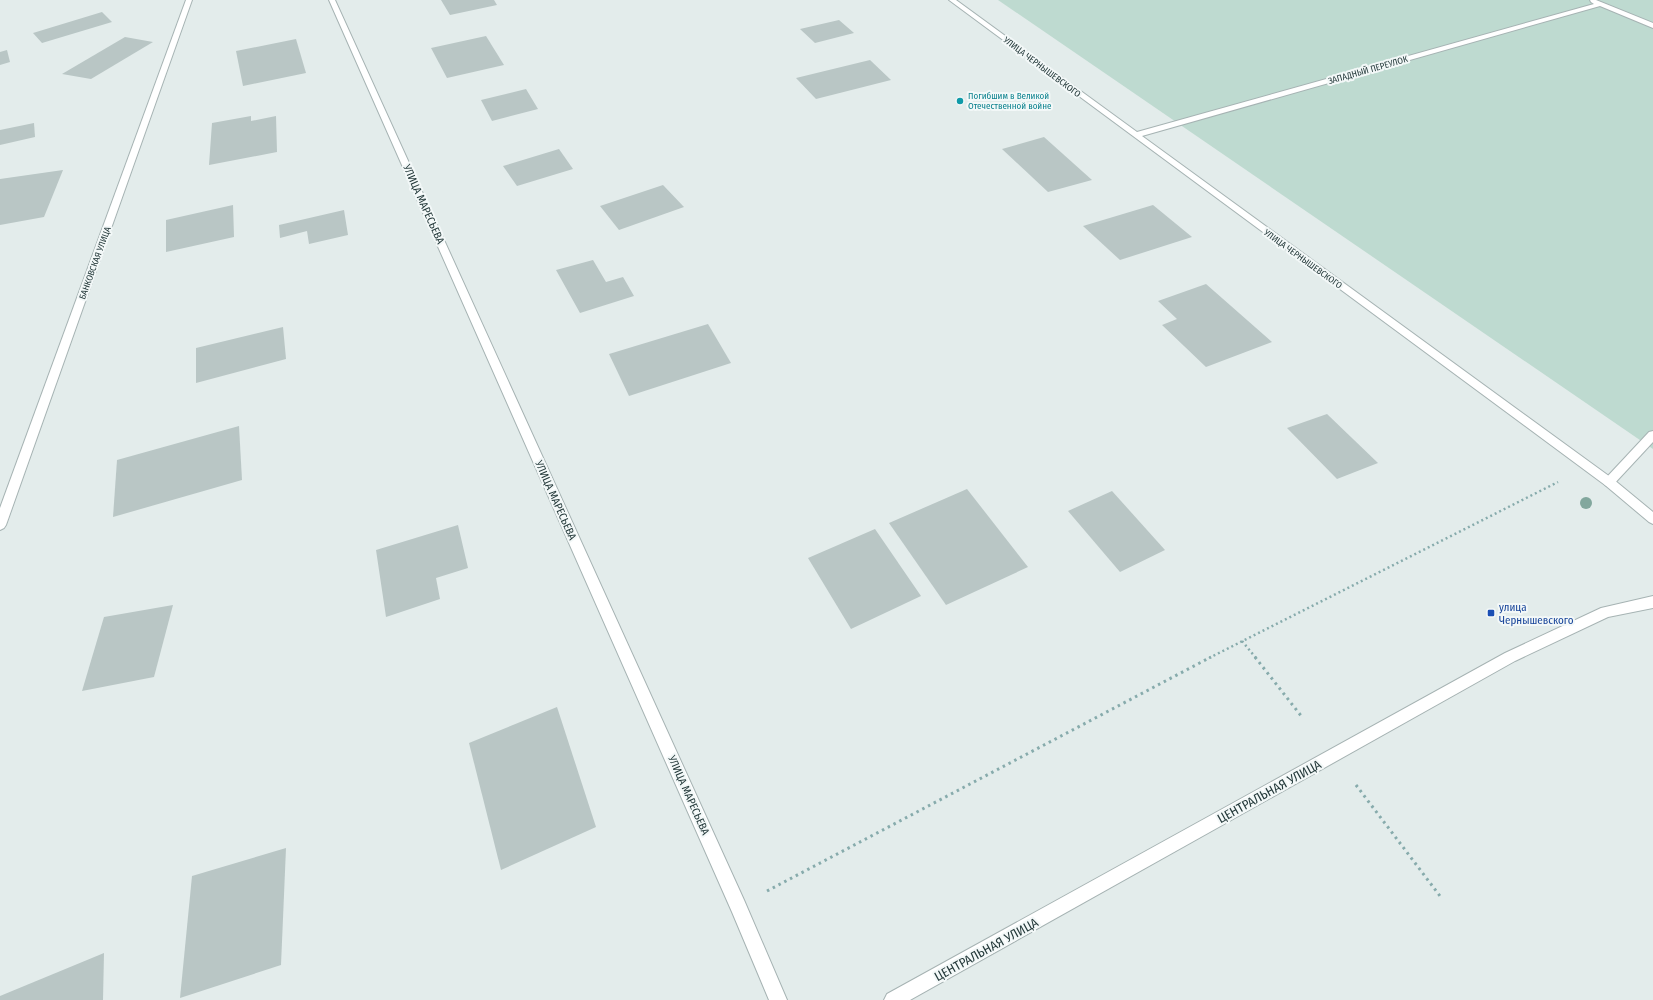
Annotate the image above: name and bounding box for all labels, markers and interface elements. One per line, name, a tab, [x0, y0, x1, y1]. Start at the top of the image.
street label: УЛИЦА ЧЕРНЫШЕВСКОГО	[1001, 34, 1083, 99]
street label: ЗАПАДНЫЙ ПЕРЕУЛОК	[1327, 53, 1409, 86]
place label: Погибшим в Великой Отечественной войне	[968, 91, 1052, 111]
marker: Погибшим в Великой Отечественной войне	[955, 96, 965, 106]
street label: УЛИЦА МАРЕСЬЕВА	[400, 161, 447, 246]
street label: БАНКОВСКАЯ УЛИЦА	[77, 225, 113, 301]
street label: УЛИЦА ЧЕРНЫШЕВСКОГО	[1261, 227, 1344, 291]
street label: УЛИЦА МАРЕСЬЕВА	[532, 457, 579, 542]
place label: улица Чернышевского	[1499, 601, 1574, 627]
marker: улица Чернышевского	[1486, 608, 1496, 618]
street label: УЛИЦА МАРЕСЬЕВА	[665, 752, 712, 837]
street label: ЦЕНТРАЛЬНАЯ УЛИЦА	[1215, 757, 1324, 826]
street label: ЦЕНТРАЛЬНАЯ УЛИЦА	[932, 915, 1041, 984]

